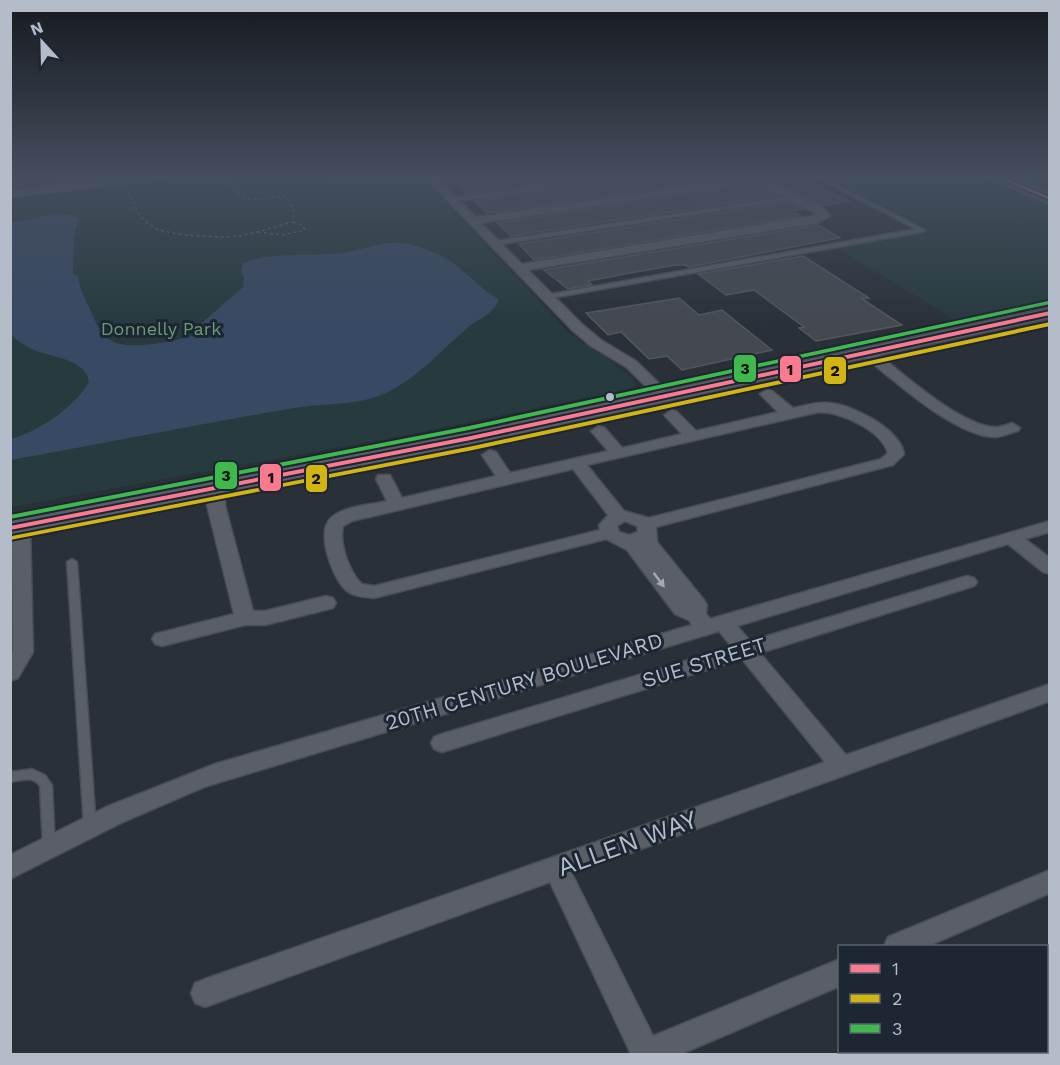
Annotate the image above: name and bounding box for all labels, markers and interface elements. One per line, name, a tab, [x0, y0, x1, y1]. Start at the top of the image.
north arrow	[12, 12, 72, 72]
text: N	[28, 18, 46, 40]
park label: Donnelly Park	[101, 318, 221, 339]
line badge: 3	[733, 354, 757, 383]
line badge: 1	[779, 355, 802, 383]
line badge: 2	[823, 356, 847, 385]
text: 3	[740, 359, 750, 378]
text: 1	[787, 360, 793, 379]
text: 2	[830, 361, 840, 380]
unlabelled marker	[604, 391, 616, 403]
line badge: 3	[214, 461, 238, 490]
line badge: 1	[259, 463, 282, 492]
line badge: 2	[305, 464, 328, 493]
text: 3	[221, 466, 231, 485]
text: 1	[268, 468, 274, 487]
text: 2	[311, 469, 321, 488]
one-way arrow	[653, 571, 665, 587]
street label: 20TH CENTURY BOULEVARD	[382, 627, 666, 735]
street label: SUE STREET	[639, 631, 769, 693]
street label: ALLEN WAY	[553, 804, 701, 882]
legend	[838, 945, 1048, 1053]
text: 1	[892, 958, 899, 979]
text: 2	[892, 988, 903, 1009]
text: 3	[892, 1018, 903, 1039]

